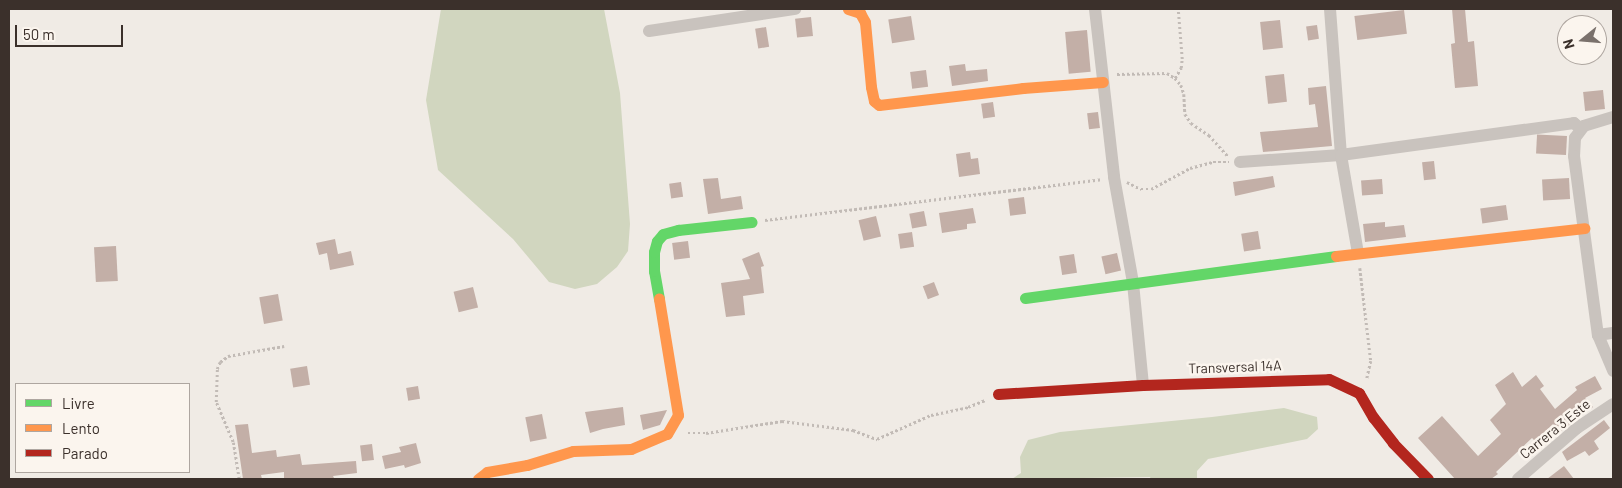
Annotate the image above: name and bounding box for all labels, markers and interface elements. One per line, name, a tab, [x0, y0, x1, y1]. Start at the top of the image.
scale bar	[18, 15, 125, 47]
north arrow	[1557, 15, 1607, 65]
text: 50 m	[23, 25, 55, 43]
text: N	[1559, 37, 1578, 51]
street label: Transversal 14A	[1188, 357, 1282, 377]
legend	[15, 383, 190, 473]
text: Livre	[62, 394, 95, 412]
street label: Carrera 3 Este	[1516, 396, 1594, 462]
text: Lento	[62, 419, 100, 437]
text: Parado	[62, 444, 108, 462]

